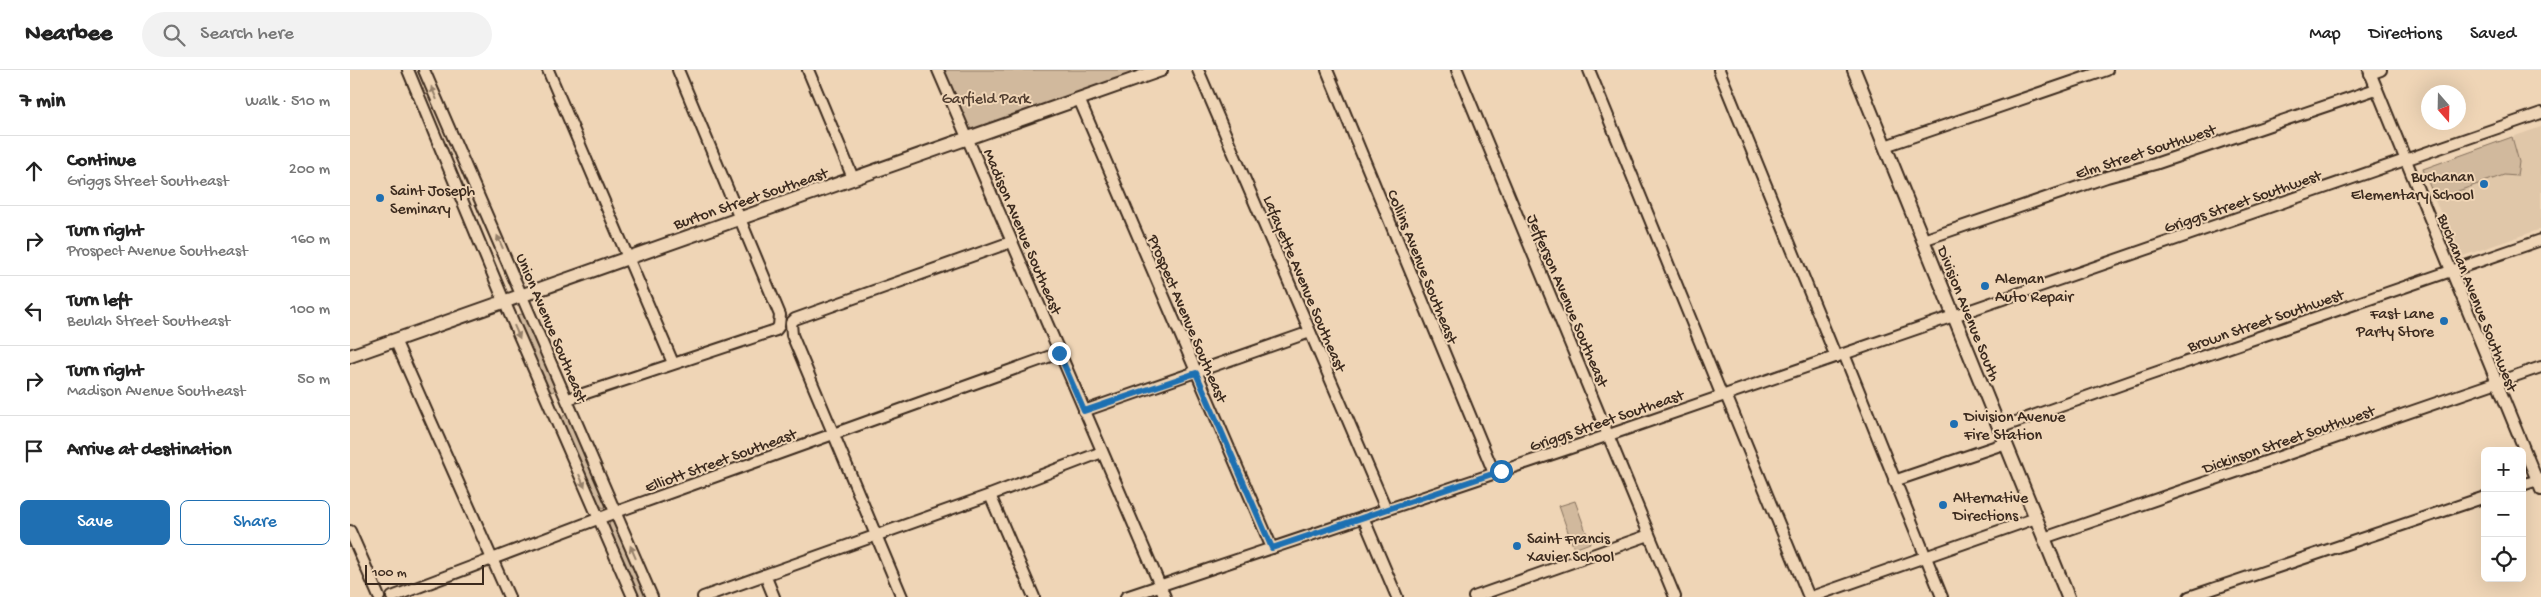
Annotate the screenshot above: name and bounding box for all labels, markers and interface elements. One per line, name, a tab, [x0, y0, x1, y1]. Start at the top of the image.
search box	[142, 12, 492, 57]
text: Nearbee	[25, 20, 112, 49]
icon: search	[160, 21, 188, 49]
text: Search here	[200, 23, 294, 46]
text: Map	[2309, 24, 2341, 45]
text: Directions	[2369, 24, 2442, 45]
text: Saved	[2470, 24, 2516, 45]
north arrow	[2421, 85, 2466, 130]
one-way arrow	[430, 86, 438, 100]
text: 7 min	[20, 90, 65, 115]
park label: Garfield Park	[942, 91, 1032, 110]
text: Walk · 510 m	[245, 93, 330, 112]
street label: Elm Street Southwest	[2073, 121, 2220, 185]
street label: Madison Avenue Southeast	[977, 147, 1065, 319]
text: Continue	[67, 150, 136, 173]
icon: ahead	[20, 157, 48, 185]
text: 200 m	[289, 161, 330, 180]
street label: Burton Street Southeast	[671, 164, 832, 236]
street label: Griggs Street Southwest	[2162, 167, 2326, 239]
place label: Buchanan Elementary School	[2351, 169, 2474, 206]
text: Griggs Street Southeast	[67, 173, 228, 192]
marker: Buchanan Elementary School	[2478, 178, 2490, 190]
place label: Saint Joseph Seminary	[390, 183, 476, 220]
street label: Collins Avenue Southeast	[1381, 187, 1461, 349]
marker: Saint Joseph Seminary	[374, 192, 386, 204]
street label: Lafayette Avenue Southeast	[1257, 193, 1349, 377]
street label: Buchanan Avenue Southwest	[2431, 211, 2521, 396]
street label: Jefferson Avenue Southeast	[1521, 212, 1611, 392]
text: Turn right	[67, 220, 143, 243]
icon: right	[20, 227, 48, 255]
text: 160 m	[291, 231, 330, 250]
street label: Prospect Avenue Southeast	[1141, 232, 1230, 407]
one-way arrow	[495, 235, 503, 249]
text: Prospect Avenue Southeast	[67, 243, 247, 262]
street label: Division Avenue South	[1931, 243, 2003, 385]
street label: Union Avenue Southeast	[510, 251, 590, 407]
place label: Aleman Auto Repair	[1995, 271, 2074, 308]
marker: Aleman Auto Repair	[1979, 280, 1991, 292]
street label: Brown Street Southwest	[2185, 286, 2348, 358]
text: Turn left	[67, 290, 131, 313]
icon: left	[20, 297, 48, 325]
text: 100 m	[290, 301, 330, 320]
place label: Fast Lane Party Store	[2355, 306, 2435, 343]
text: Beulah Street Southeast	[67, 313, 230, 332]
marker: Fast Lane Party Store	[2438, 315, 2450, 327]
one-way arrow	[514, 325, 522, 339]
route end	[1048, 342, 1071, 365]
text: Turn right	[67, 360, 143, 383]
icon: right	[20, 367, 48, 395]
text: 50 m	[297, 371, 330, 390]
text: Madison Avenue Southeast	[67, 383, 245, 402]
street label: Griggs Street Southeast	[1528, 387, 1688, 458]
street label: Dickinson Street Southwest	[2200, 402, 2379, 480]
place label: Division Avenue Fire Station	[1963, 409, 2066, 446]
marker: Division Avenue Fire Station	[1948, 418, 1960, 430]
street label: Elliott Street Southeast	[643, 425, 801, 499]
icon: arrive	[20, 437, 48, 465]
text: Arrive at destination	[67, 439, 231, 462]
map controls	[2481, 447, 2526, 582]
button: +	[2481, 447, 2526, 492]
route start	[1490, 460, 1513, 483]
one-way arrow	[579, 474, 587, 488]
place label: Alternative Directions	[1952, 490, 2029, 527]
button: −	[2481, 492, 2526, 537]
marker: Alternative Directions	[1937, 499, 1949, 511]
button: Save	[20, 500, 170, 545]
button: Share	[180, 500, 330, 545]
place label: Saint Francis Xavier School	[1526, 531, 1614, 568]
button: locate	[2481, 537, 2526, 582]
marker: Saint Francis Xavier School	[1511, 540, 1523, 552]
one-way arrow	[629, 544, 637, 559]
scale bar	[365, 562, 484, 585]
text: 100 m	[372, 565, 407, 582]

